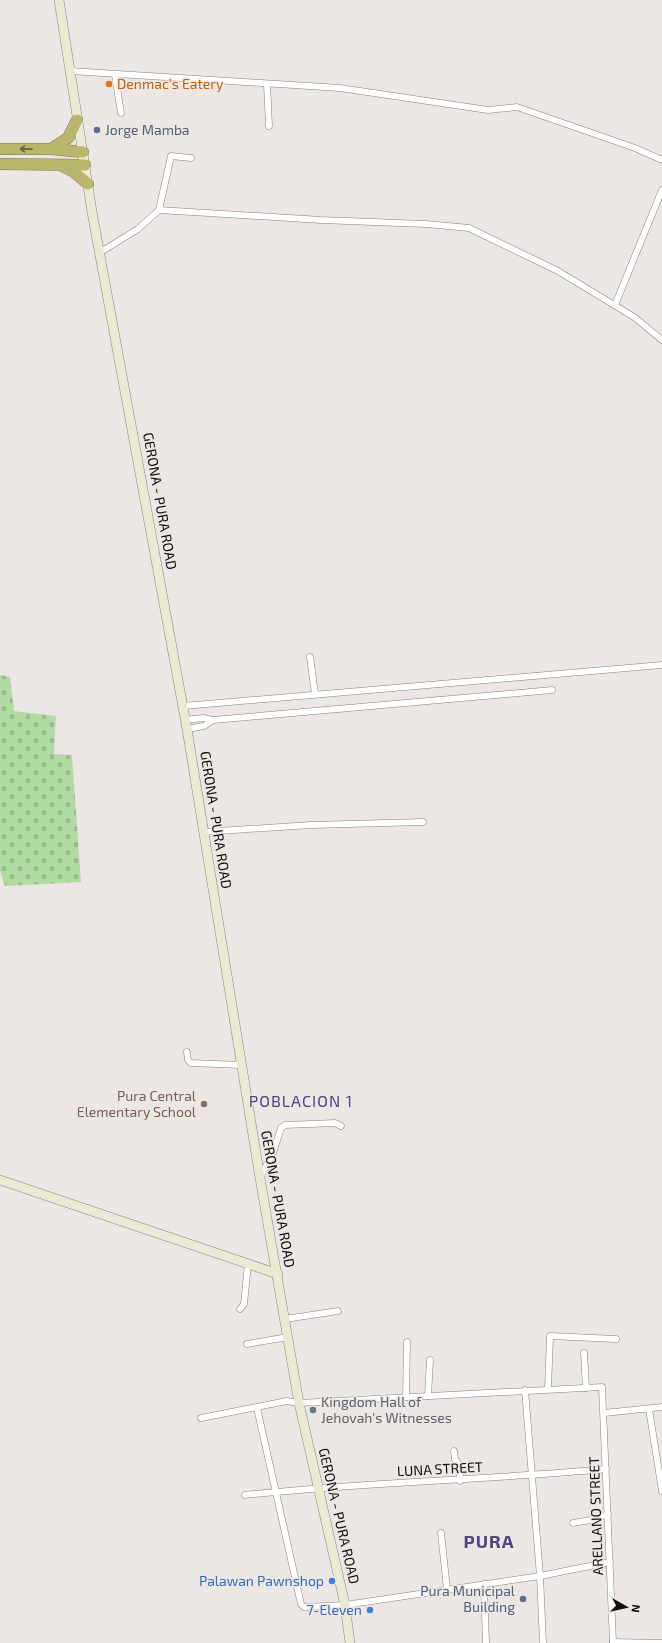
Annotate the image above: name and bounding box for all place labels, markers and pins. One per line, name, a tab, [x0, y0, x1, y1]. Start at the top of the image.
place label: Denmac's Eatery	[117, 75, 224, 92]
marker: Denmac's Eatery	[104, 79, 114, 89]
place label: Jorge Mamba	[105, 121, 190, 138]
marker: Jorge Mamba	[92, 125, 102, 135]
place label: Pura Central Elementary School	[77, 1087, 197, 1120]
marker: Pura Central Elementary School	[199, 1099, 209, 1109]
place label: Kingdom Hall of Jehovah's Witnesses	[321, 1393, 452, 1426]
marker: Kingdom Hall of Jehovah's Witnesses	[308, 1405, 318, 1415]
place label: Palawan Pawnshop	[199, 1572, 324, 1589]
marker: Palawan Pawnshop	[327, 1576, 337, 1586]
place label: Pura Municipal Building	[420, 1582, 516, 1615]
marker: Pura Municipal Building	[518, 1594, 528, 1604]
place label: 7-Eleven	[306, 1601, 362, 1618]
marker: 7-Eleven	[365, 1605, 375, 1615]

